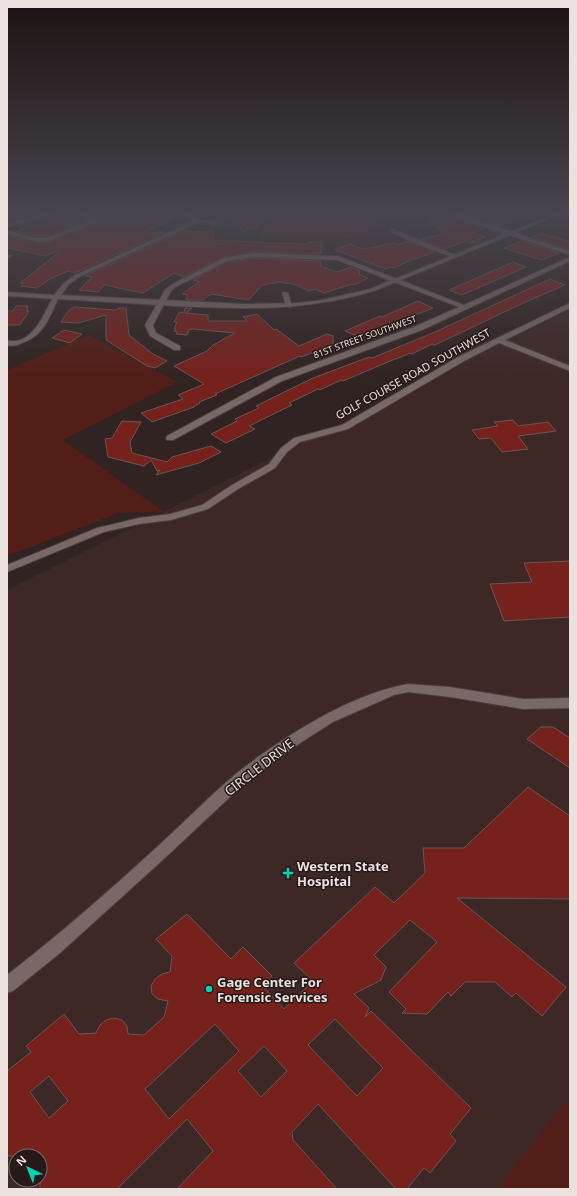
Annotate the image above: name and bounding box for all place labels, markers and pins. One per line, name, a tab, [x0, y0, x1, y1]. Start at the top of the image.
place label: Western State Hospital	[297, 857, 389, 890]
marker: Western State Hospital	[282, 867, 294, 879]
place label: Gage Center For Forensic Services	[217, 973, 328, 1006]
marker: Gage Center For Forensic Services	[204, 984, 214, 994]

